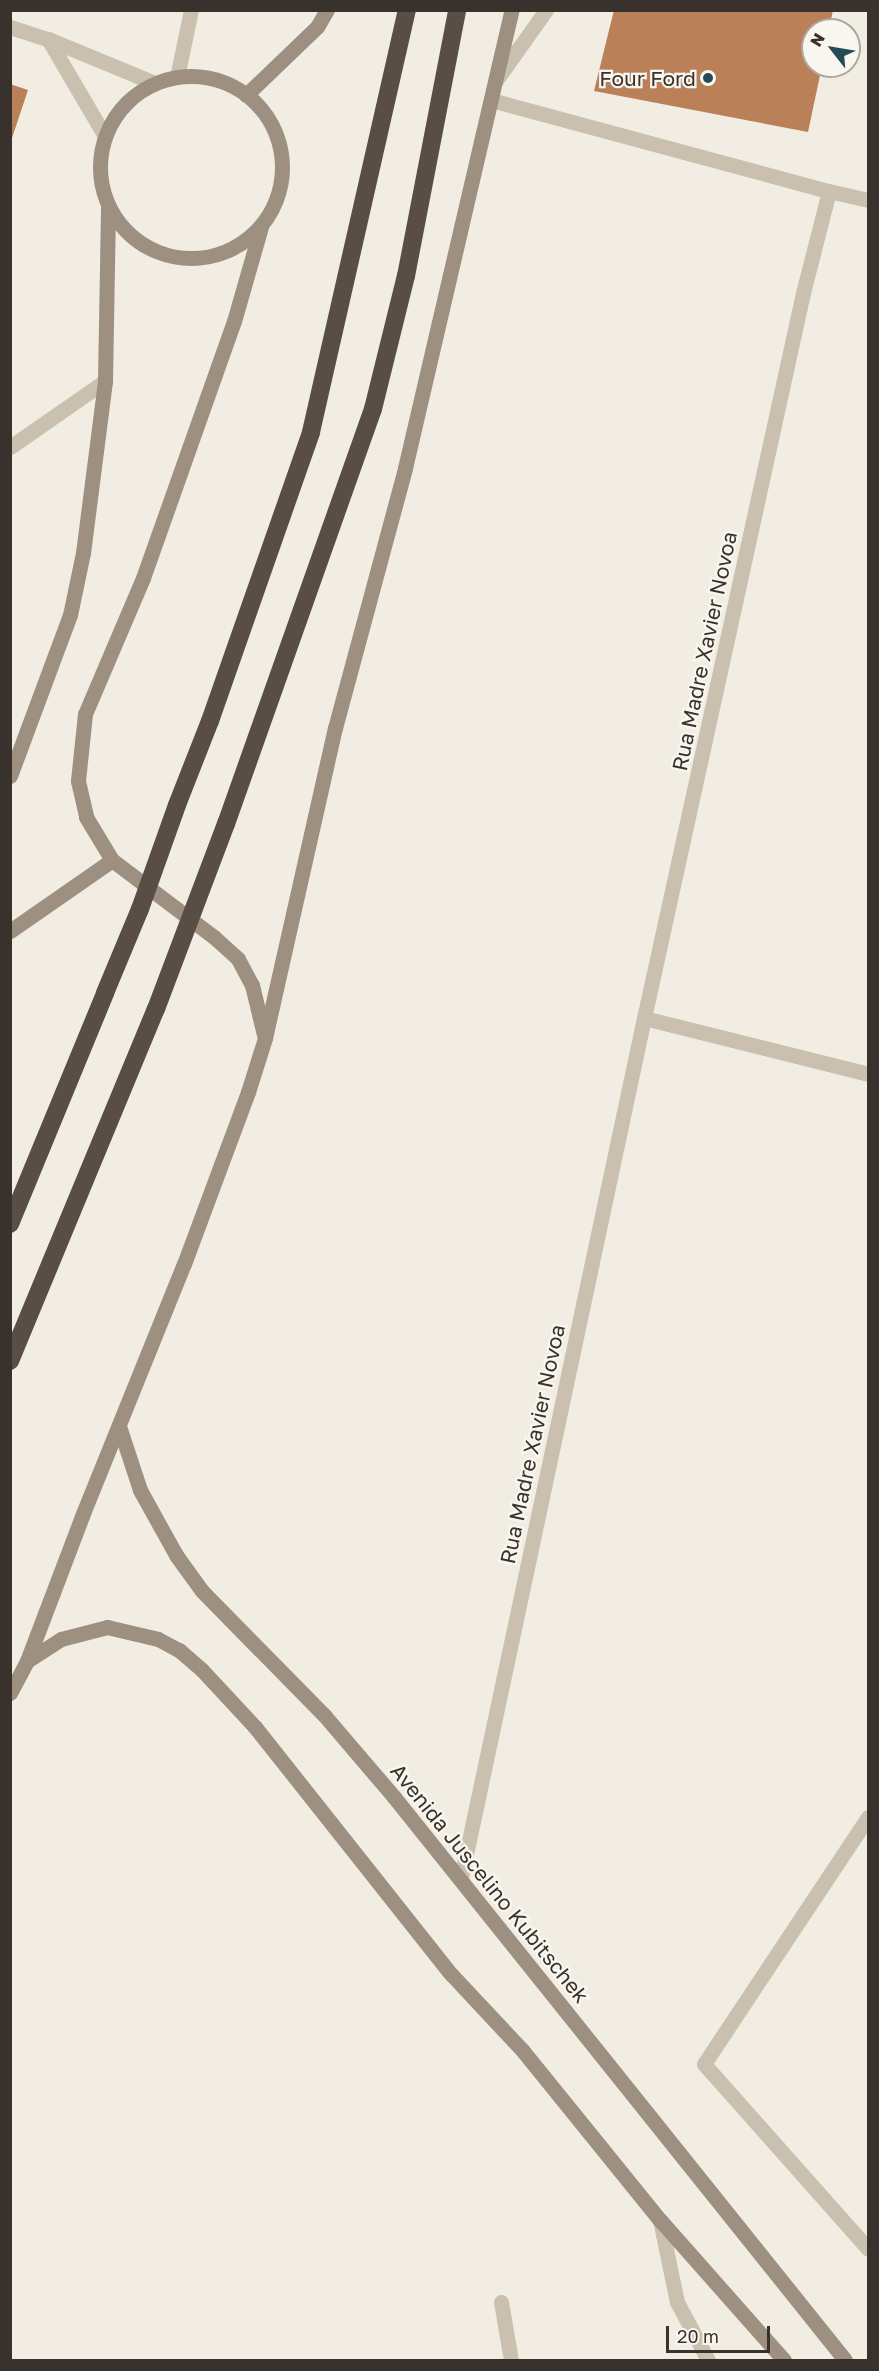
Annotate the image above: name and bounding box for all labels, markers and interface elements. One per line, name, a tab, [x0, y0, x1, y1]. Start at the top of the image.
north arrow	[801, 18, 861, 78]
text: N	[806, 29, 829, 50]
place label: Four Ford	[599, 65, 696, 91]
marker: Four Ford	[701, 71, 715, 85]
street label: Rua Madre Xavier Novoa	[666, 529, 742, 773]
street label: Rua Madre Xavier Novoa	[494, 1322, 570, 1566]
street label: Avenida Juscelino Kubitschek	[386, 1758, 594, 2008]
scale bar	[669, 2314, 772, 2352]
text: 20 m	[677, 2325, 719, 2347]

